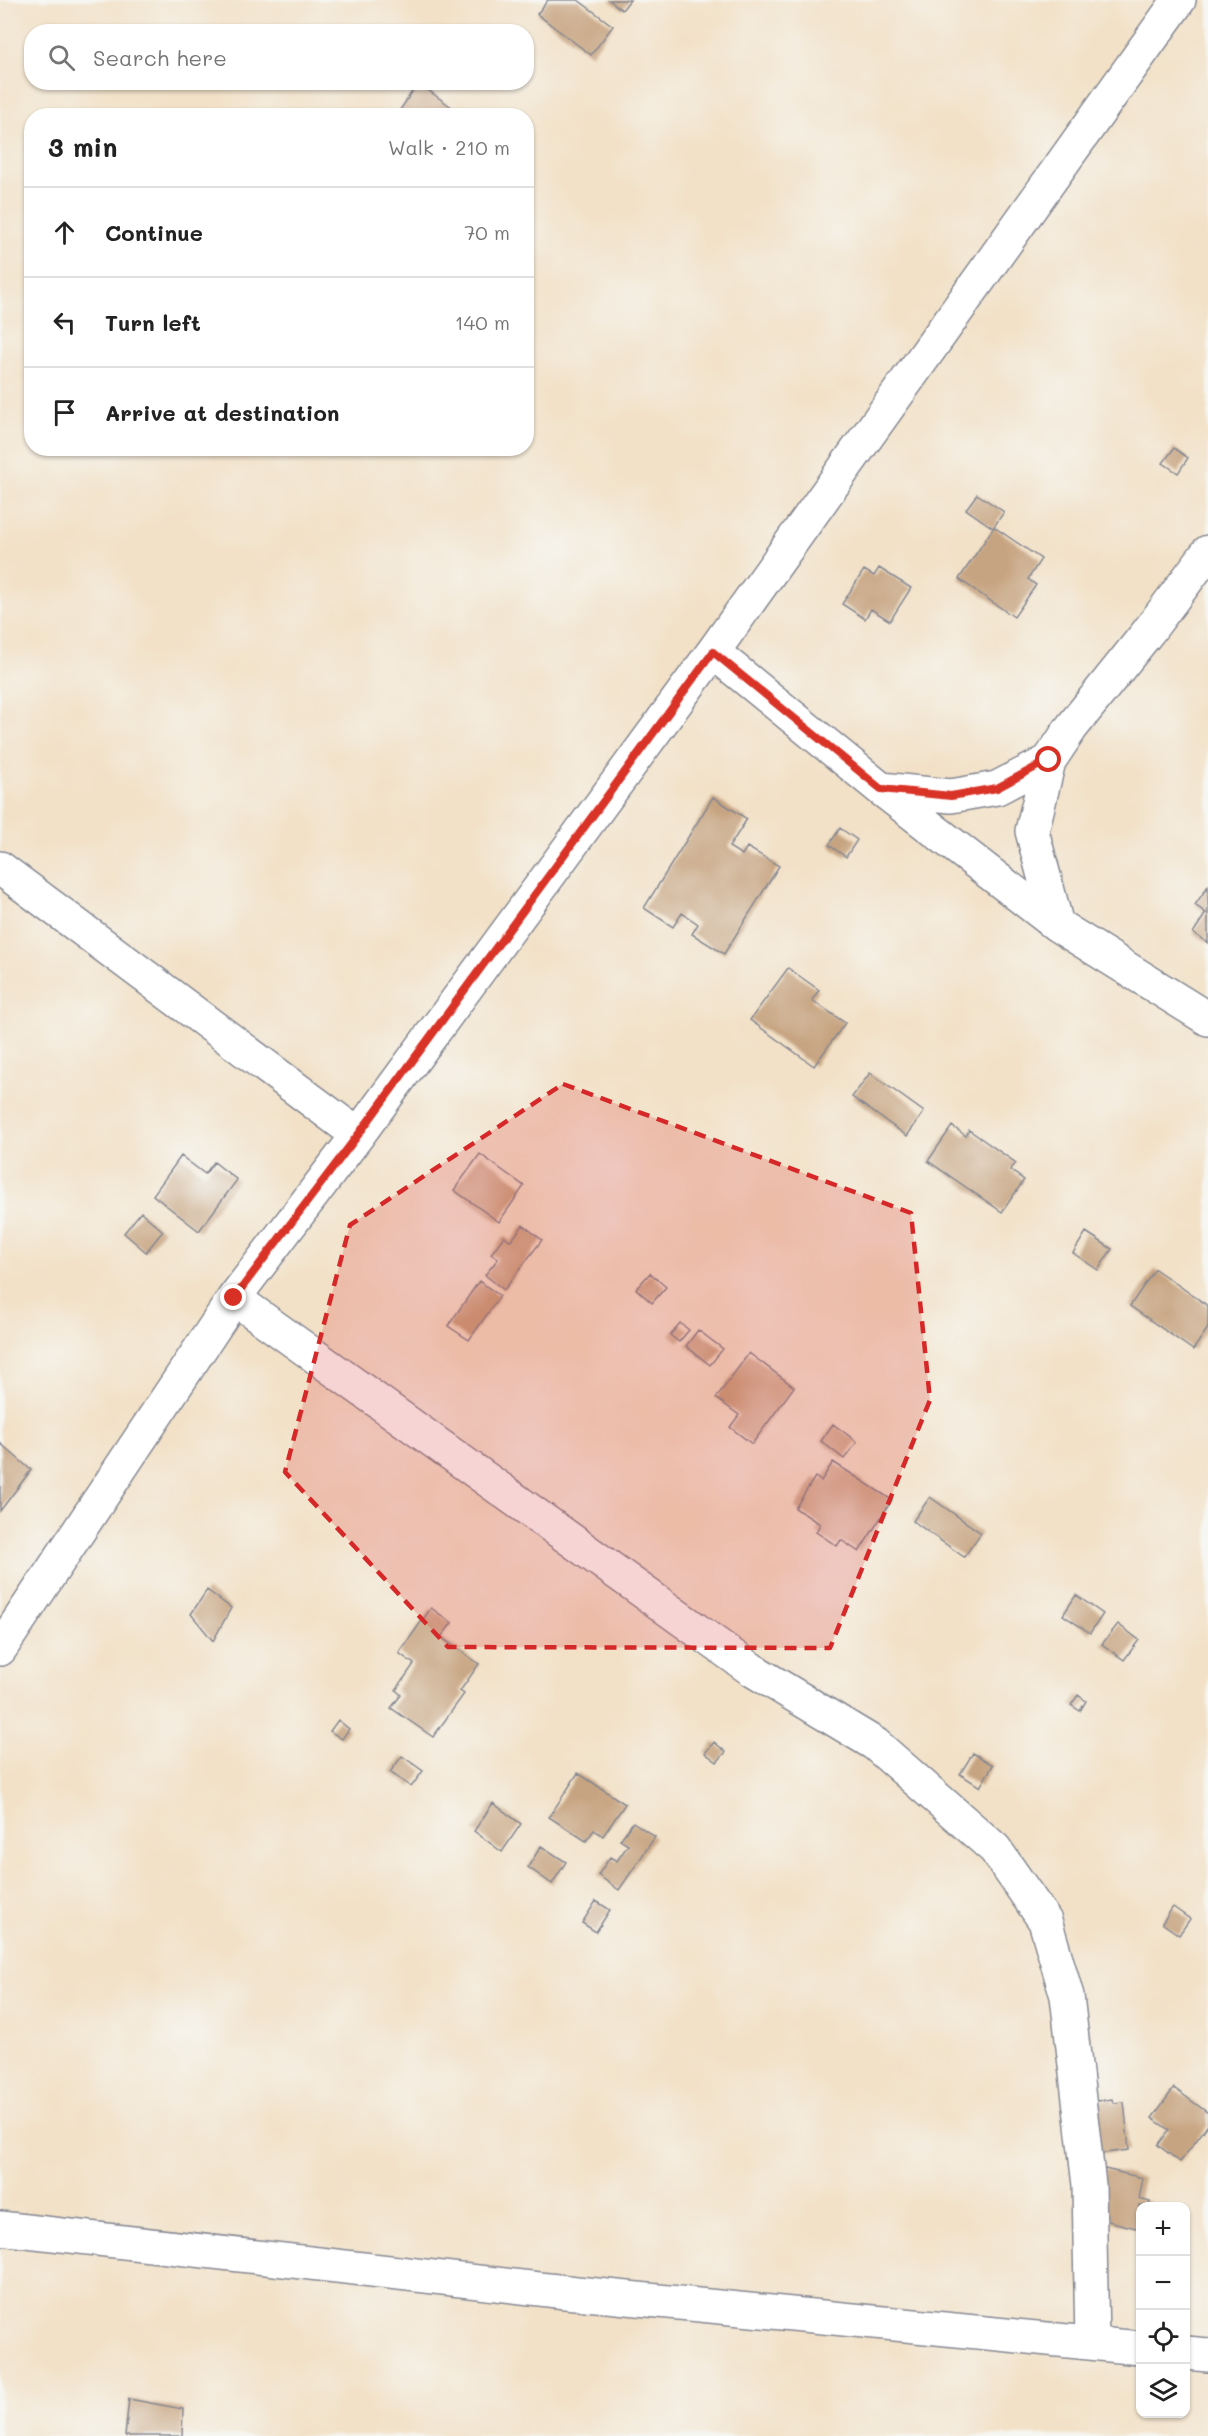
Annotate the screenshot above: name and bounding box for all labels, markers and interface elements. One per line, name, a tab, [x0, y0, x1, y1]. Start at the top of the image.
search box	[24, 24, 534, 90]
icon: search	[45, 41, 78, 74]
text: Search here	[93, 43, 227, 72]
text: 3 min	[48, 130, 117, 164]
text: Walk · 210 m	[388, 134, 510, 160]
icon: ahead	[48, 216, 81, 249]
text: Continue	[105, 218, 203, 247]
text: 70 m	[464, 219, 510, 245]
icon: left	[48, 306, 81, 339]
text: Turn left	[105, 308, 201, 337]
text: 140 m	[455, 309, 510, 335]
icon: arrive	[48, 396, 81, 429]
text: Arrive at destination	[105, 398, 340, 427]
route start	[1035, 746, 1061, 772]
route end	[220, 1284, 246, 1310]
map controls	[1136, 2202, 1190, 2418]
button: +	[1136, 2202, 1190, 2256]
button: −	[1136, 2256, 1190, 2310]
button: locate	[1136, 2310, 1190, 2364]
button: layers	[1136, 2364, 1190, 2418]

